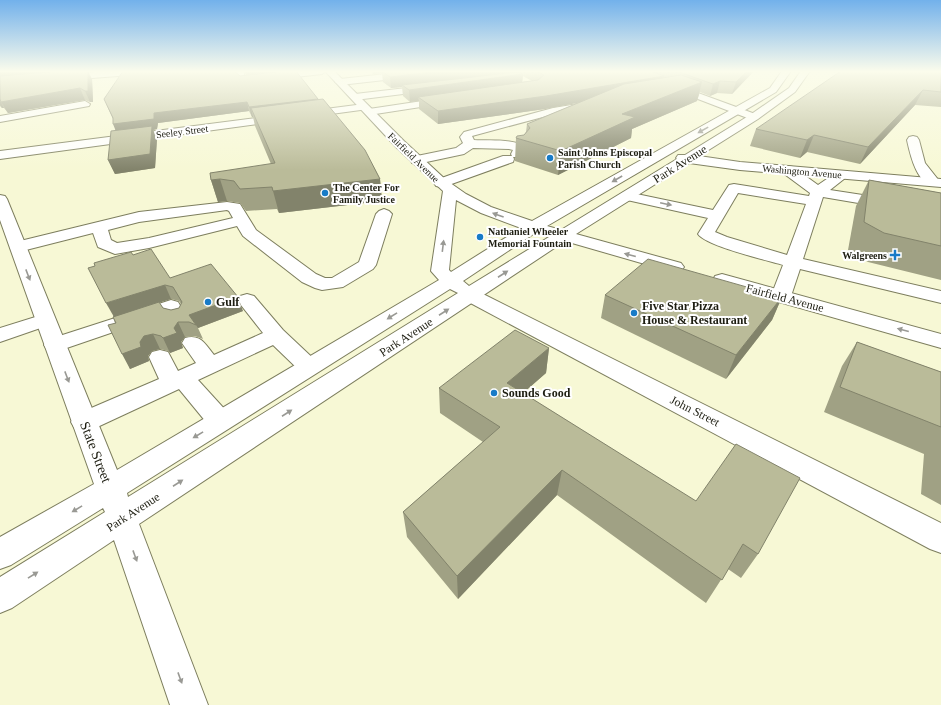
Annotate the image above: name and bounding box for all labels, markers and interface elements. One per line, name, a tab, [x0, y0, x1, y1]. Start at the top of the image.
street label: Seeley Street	[155, 123, 209, 140]
one-way arrow	[697, 127, 709, 134]
street label: Fairfield Avenue	[386, 130, 442, 185]
street label: Park Avenue	[651, 142, 709, 186]
place label: Saint Johns Episcopal Parish Church	[558, 147, 652, 170]
marker: Saint Johns Episcopal Parish Church	[545, 153, 555, 163]
street label: Washington Avenue	[762, 163, 843, 181]
one-way arrow	[611, 175, 623, 182]
place label: The Center For Family Justice	[333, 182, 400, 205]
marker: The Center For Family Justice	[320, 188, 330, 198]
one-way arrow	[659, 201, 672, 207]
one-way arrow	[492, 211, 504, 217]
place label: Nathaniel Wheeler Memorial Fountain	[488, 226, 572, 249]
marker: Nathaniel Wheeler Memorial Fountain	[475, 232, 485, 242]
one-way arrow	[440, 240, 446, 252]
place label: Walgreens	[842, 250, 887, 261]
marker: Walgreens	[890, 250, 900, 260]
one-way arrow	[623, 252, 635, 258]
one-way arrow	[26, 270, 32, 282]
one-way arrow	[498, 270, 508, 278]
street label: Fairfield Avenue	[745, 281, 825, 315]
place label: Gulf	[216, 295, 240, 309]
marker: Gulf	[203, 297, 213, 307]
place label: Five Star Pizza House & Restaurant	[642, 299, 747, 327]
one-way arrow	[439, 308, 449, 316]
marker: Five Star Pizza House & Restaurant	[629, 308, 639, 318]
one-way arrow	[386, 312, 398, 319]
street label: Park Avenue	[377, 315, 435, 359]
one-way arrow	[897, 327, 909, 333]
one-way arrow	[64, 371, 70, 383]
place label: Sounds Good	[502, 386, 571, 400]
marker: Sounds Good	[489, 388, 499, 398]
street label: John Street	[668, 393, 723, 430]
one-way arrow	[282, 409, 293, 416]
street label: State Street	[77, 420, 114, 485]
one-way arrow	[192, 431, 204, 438]
one-way arrow	[173, 479, 183, 487]
street label: Park Avenue	[104, 490, 162, 534]
one-way arrow	[72, 505, 82, 513]
one-way arrow	[132, 550, 138, 562]
one-way arrow	[27, 572, 39, 579]
one-way arrow	[177, 672, 183, 684]

